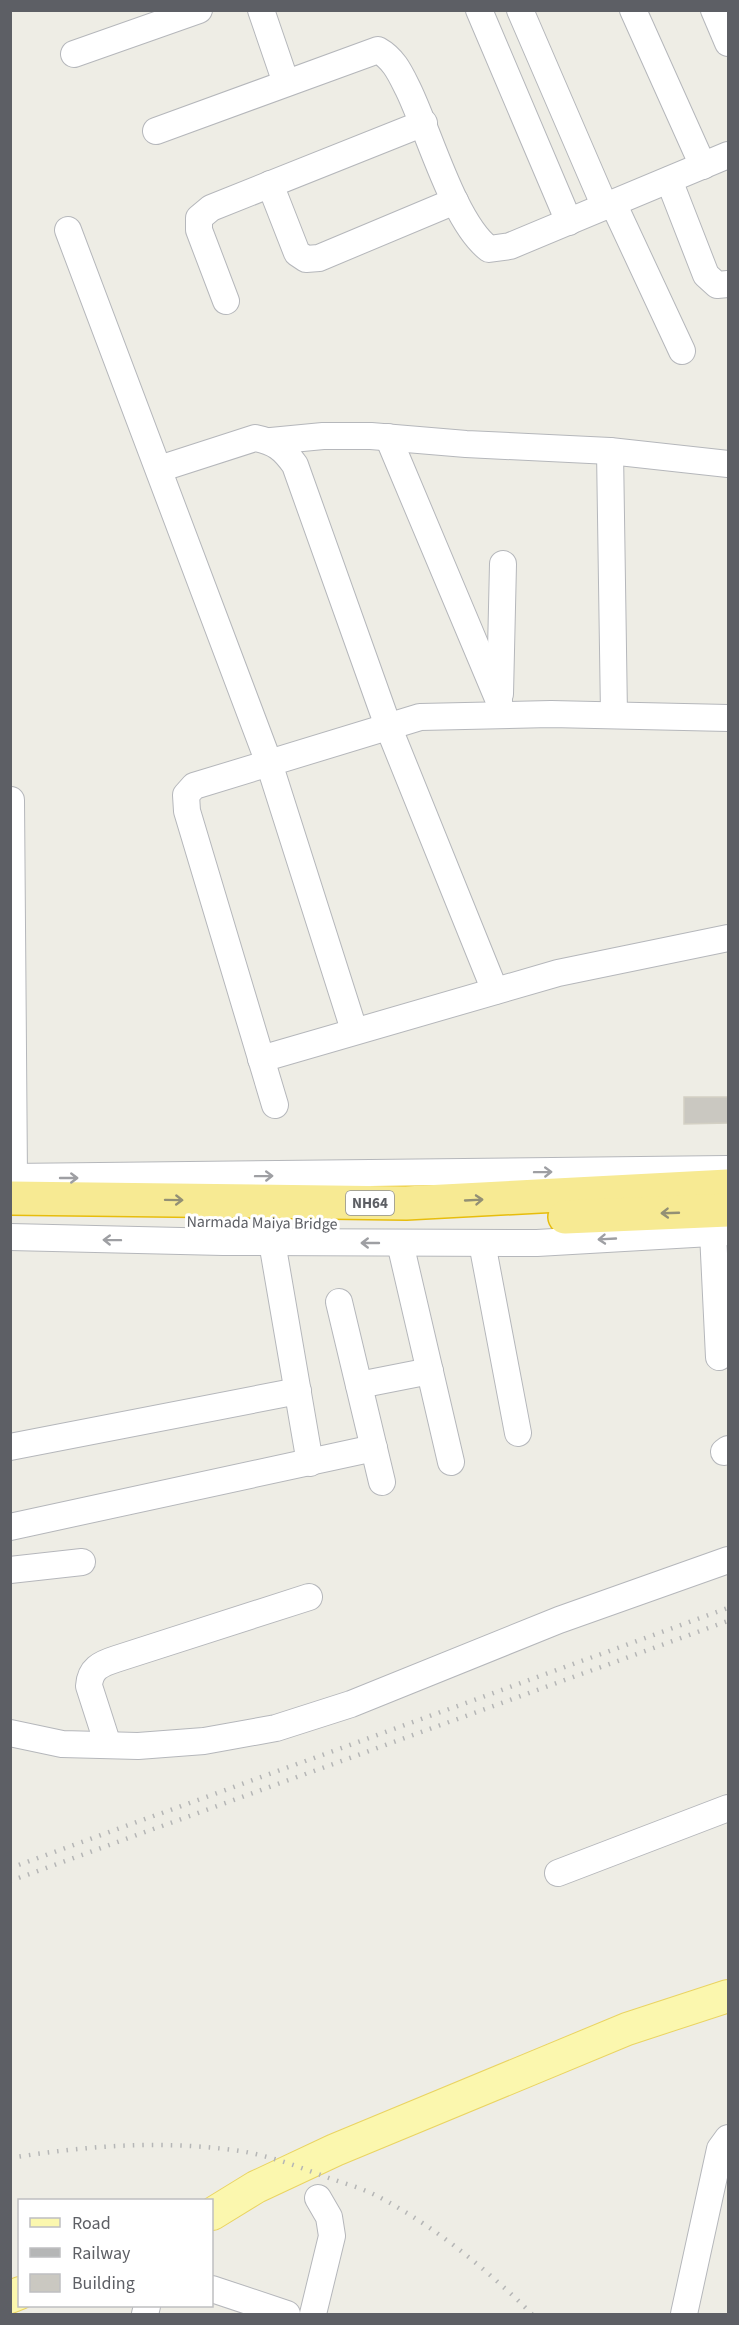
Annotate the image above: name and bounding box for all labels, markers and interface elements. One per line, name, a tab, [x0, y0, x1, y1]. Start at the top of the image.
one-way arrow	[532, 1167, 552, 1178]
one-way arrow	[253, 1170, 273, 1182]
one-way arrow	[58, 1172, 78, 1183]
road number: NH64	[346, 1191, 394, 1215]
one-way arrow	[163, 1194, 183, 1205]
one-way arrow	[463, 1194, 483, 1205]
one-way arrow	[661, 1207, 681, 1218]
street label: Narmada Maiya Bridge	[186, 1211, 338, 1235]
one-way arrow	[103, 1234, 123, 1246]
one-way arrow	[598, 1234, 618, 1245]
one-way arrow	[361, 1237, 381, 1249]
legend	[18, 2199, 213, 2307]
text: Road	[72, 2211, 111, 2236]
text: Railway	[72, 2241, 131, 2266]
text: Building	[72, 2271, 135, 2296]

